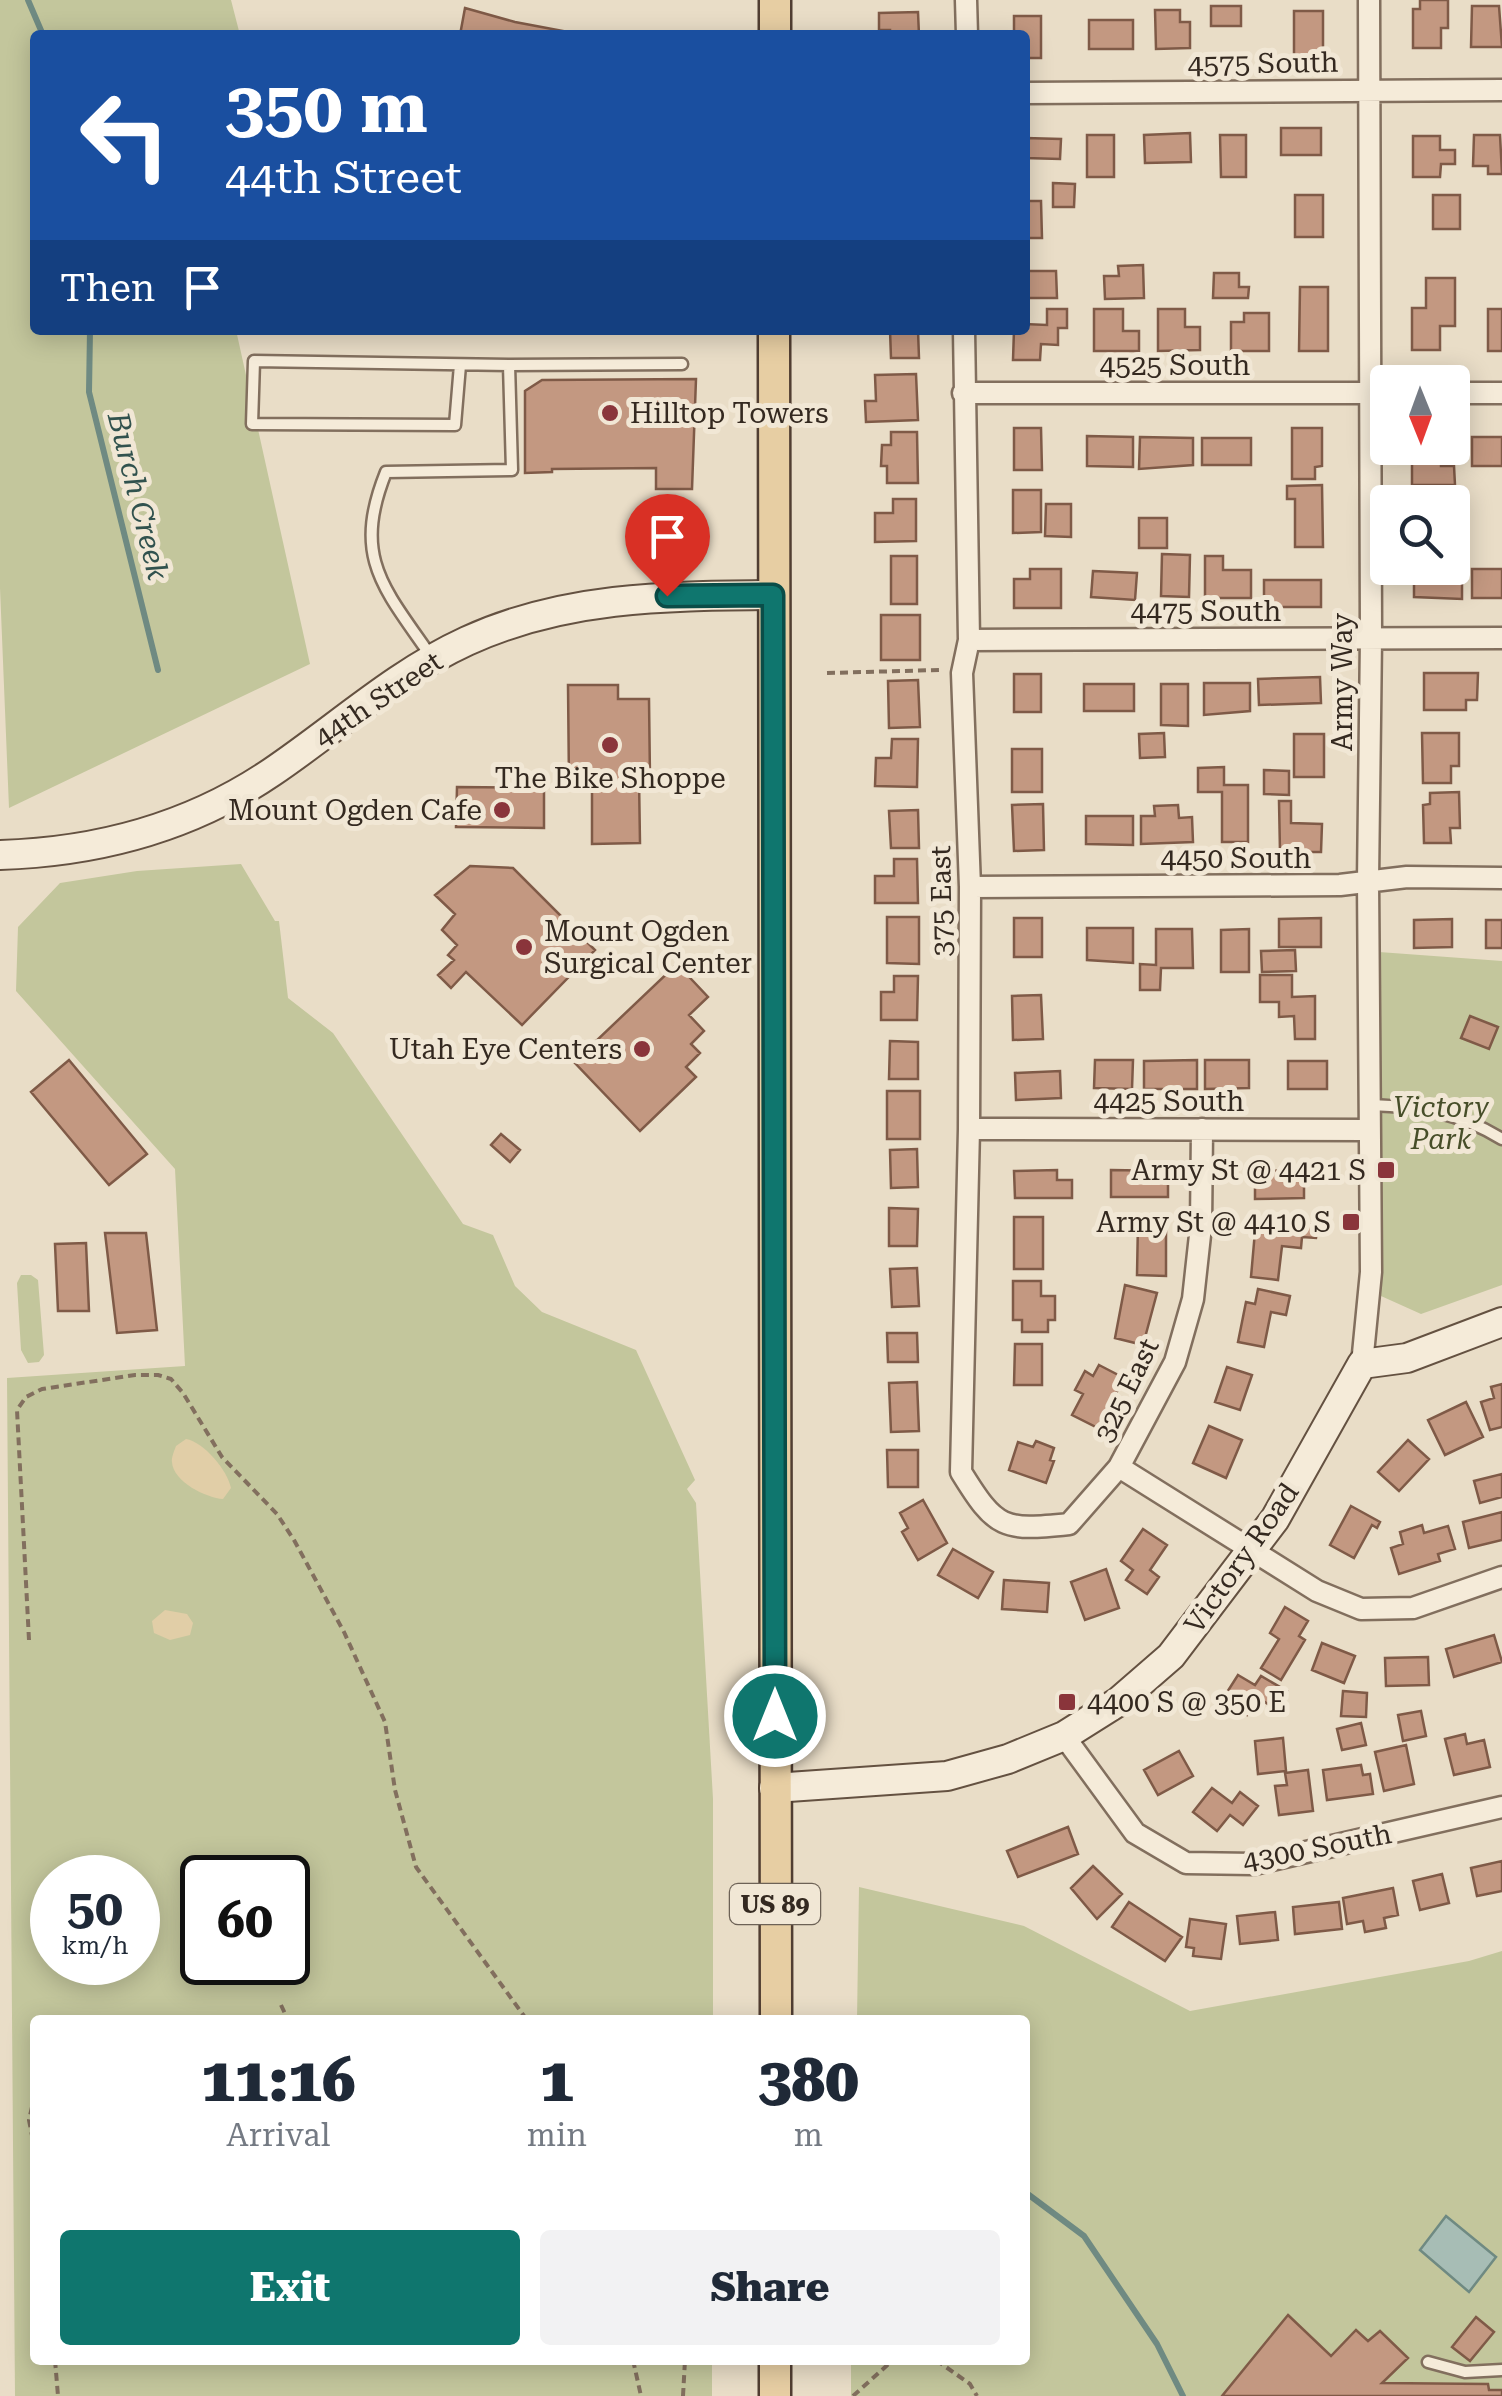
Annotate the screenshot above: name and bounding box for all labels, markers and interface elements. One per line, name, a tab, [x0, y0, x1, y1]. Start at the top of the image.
street label: 4575 South	[1187, 46, 1339, 81]
text: 350 m	[225, 67, 428, 149]
icon: left	[60, 70, 190, 200]
text: 44th Street	[225, 151, 462, 204]
icon: arrive	[175, 260, 230, 315]
text: Then	[60, 266, 155, 310]
street label: 4525 South	[1100, 349, 1250, 382]
north arrow	[1370, 365, 1470, 465]
map controls	[1370, 365, 1470, 585]
place label: Hilltop Towers	[630, 397, 829, 430]
marker: Hilltop Towers	[599, 402, 621, 424]
water label: Burch Creek	[101, 407, 176, 584]
button: search	[1370, 485, 1470, 585]
pin	[625, 494, 710, 597]
icon: arrive	[640, 509, 695, 564]
street label: 4475 South	[1131, 595, 1281, 628]
street label: Army Way	[1326, 612, 1359, 751]
street label: 44th Street	[308, 645, 449, 754]
marker: The Bike Shoppe	[599, 734, 621, 756]
place label: The Bike Shoppe	[494, 762, 726, 795]
place label: Mount Ogden Cafe	[228, 794, 482, 827]
marker: Mount Ogden Cafe	[491, 799, 513, 821]
street label: 4450 South	[1161, 842, 1311, 875]
street label: 375 East	[924, 845, 959, 957]
place label: Mount Ogden Surgical Center	[544, 915, 752, 980]
marker: Mount Ogden Surgical Center	[513, 936, 535, 958]
place label: Utah Eye Centers	[389, 1033, 622, 1066]
marker: Utah Eye Centers	[631, 1038, 653, 1060]
street label: 4425 South	[1094, 1085, 1244, 1118]
park label: Victory Park	[1393, 1091, 1489, 1156]
place label: Army St @ 4421 S	[1131, 1154, 1366, 1187]
marker: Army St @ 4421 S	[1375, 1159, 1397, 1181]
place label: Army St @ 4410 S	[1096, 1206, 1331, 1239]
marker: Army St @ 4410 S	[1340, 1211, 1362, 1233]
street label: 325 East	[1087, 1333, 1166, 1447]
street label: Victory Road	[1177, 1477, 1305, 1640]
position arrow	[723, 1664, 827, 1768]
place label: 4400 S @ 350 E	[1087, 1686, 1286, 1719]
marker: 4400 S @ 350 E	[1056, 1691, 1078, 1713]
street label: 4300 South	[1240, 1817, 1394, 1878]
speed limit sign: 60	[180, 1855, 310, 1985]
text: 50	[67, 1879, 123, 1937]
road number: US 89	[730, 1884, 820, 1924]
text: km/h	[62, 1931, 128, 1960]
text: 11:16	[201, 2045, 356, 2116]
text: 1	[540, 2045, 574, 2116]
text: 380	[758, 2045, 859, 2116]
text: Arrival	[226, 2116, 330, 2154]
text: min	[527, 2116, 587, 2154]
text: m	[794, 2116, 823, 2154]
button: Exit	[60, 2230, 520, 2345]
button: Share	[540, 2230, 1000, 2345]

